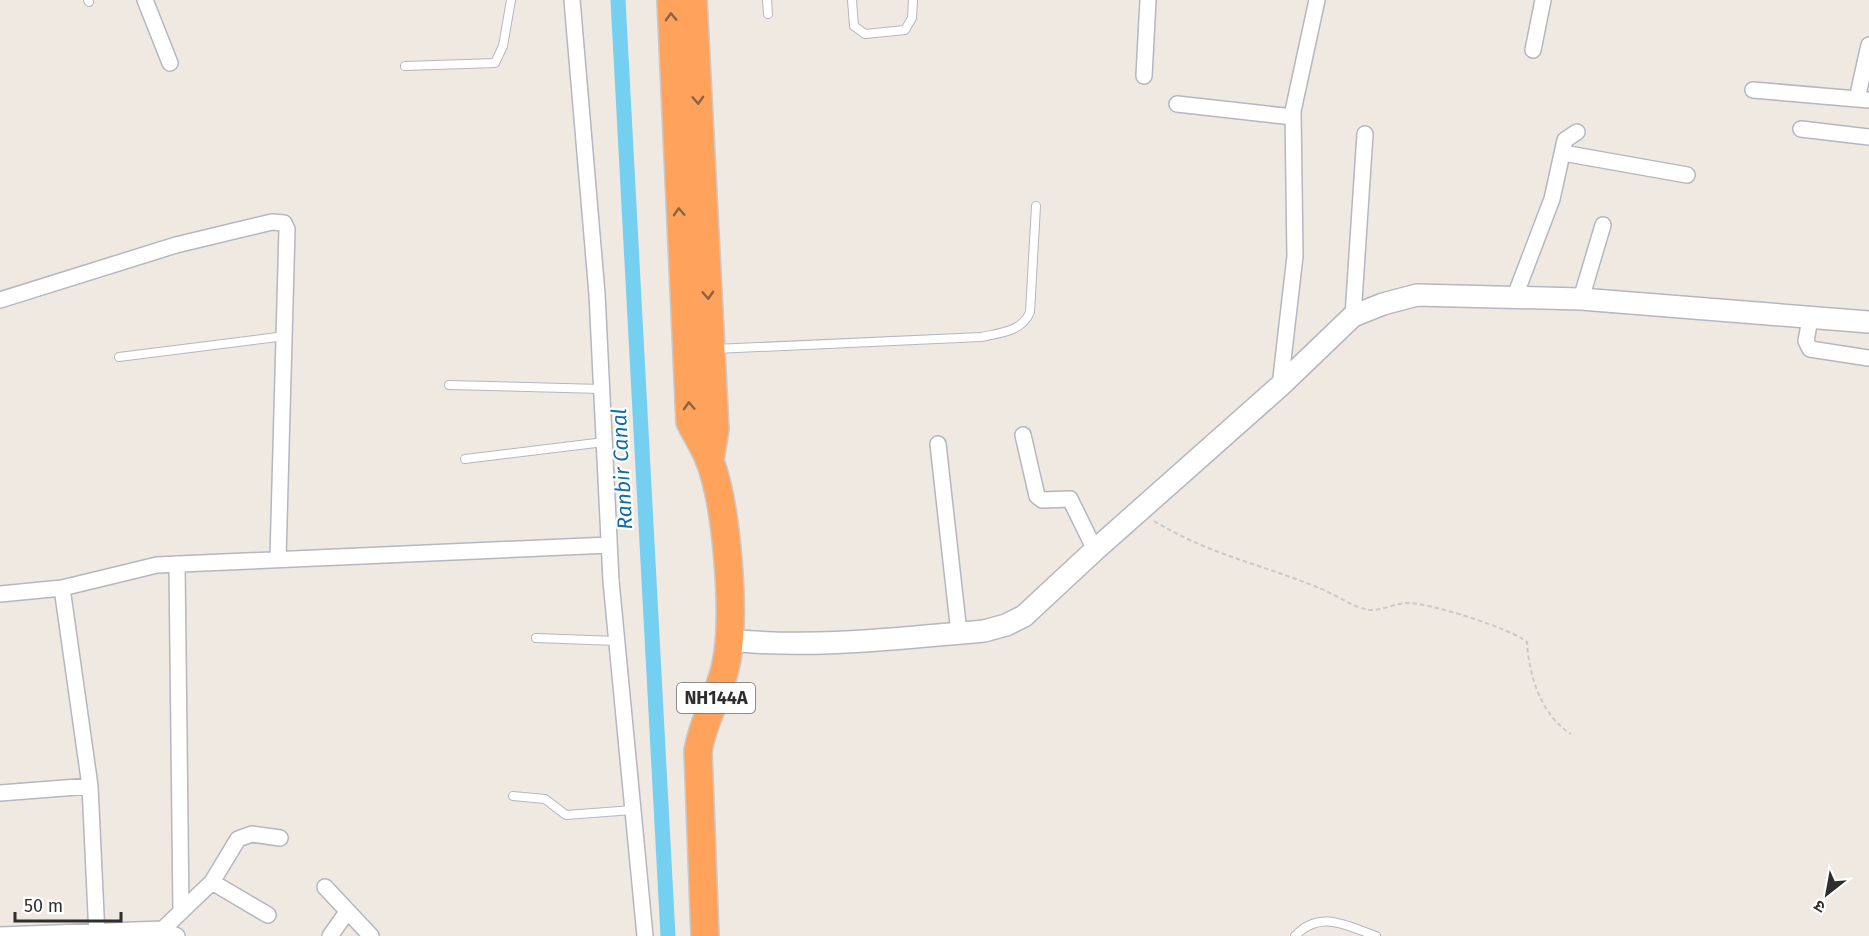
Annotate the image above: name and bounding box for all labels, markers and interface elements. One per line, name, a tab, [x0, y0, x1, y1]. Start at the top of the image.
one-way arrow	[665, 12, 678, 21]
one-way arrow	[691, 96, 704, 105]
one-way arrow	[673, 207, 686, 216]
one-way arrow	[701, 291, 714, 300]
one-way arrow	[683, 402, 696, 411]
water label: Ranbir Canal	[606, 408, 638, 530]
road number: NH144A	[677, 683, 755, 713]
north arrow	[1797, 864, 1857, 924]
scale bar	[15, 885, 122, 923]
text: 50 m	[24, 895, 63, 917]
text: उ	[1810, 896, 1828, 917]

